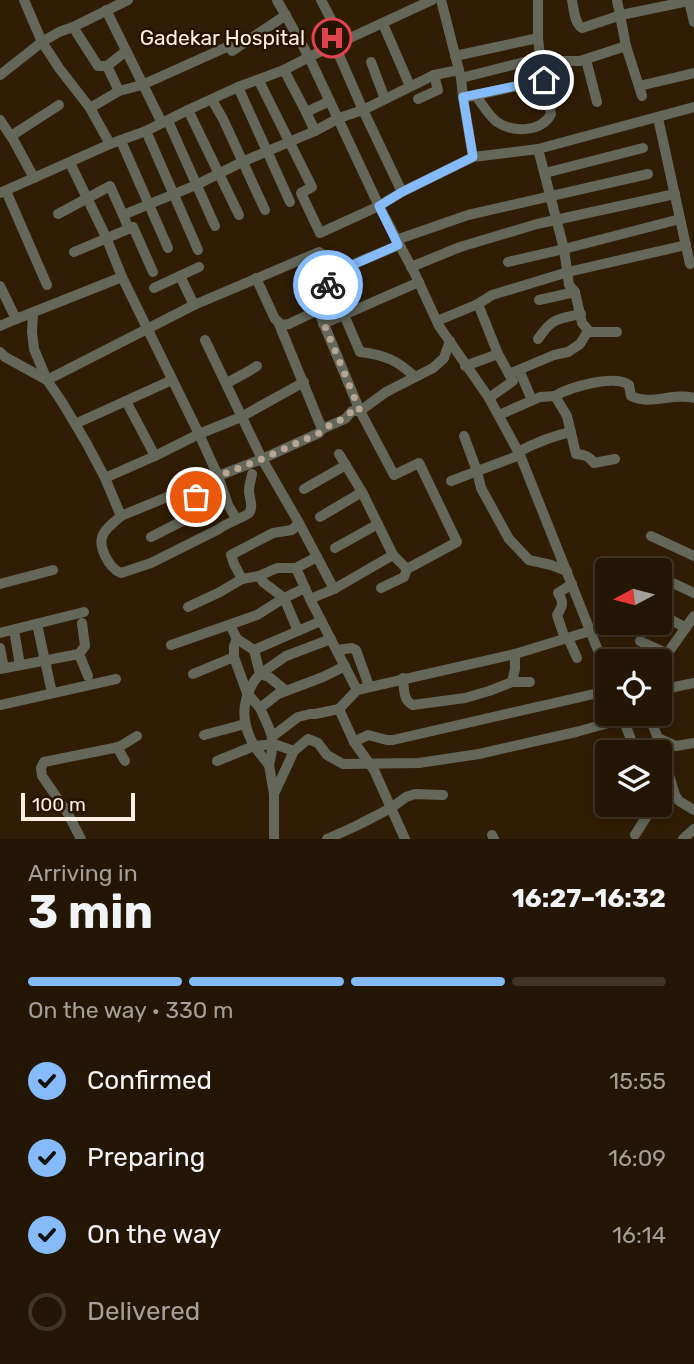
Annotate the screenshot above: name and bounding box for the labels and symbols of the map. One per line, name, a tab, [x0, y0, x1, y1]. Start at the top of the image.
hospital icon: Gadekar Hospital	[311, 17, 353, 59]
place label: Gadekar Hospital	[140, 25, 305, 50]
pin	[514, 50, 574, 110]
courier	[293, 250, 363, 320]
pin	[166, 467, 226, 527]
north arrow	[595, 558, 672, 635]
scale bar	[21, 790, 135, 822]

